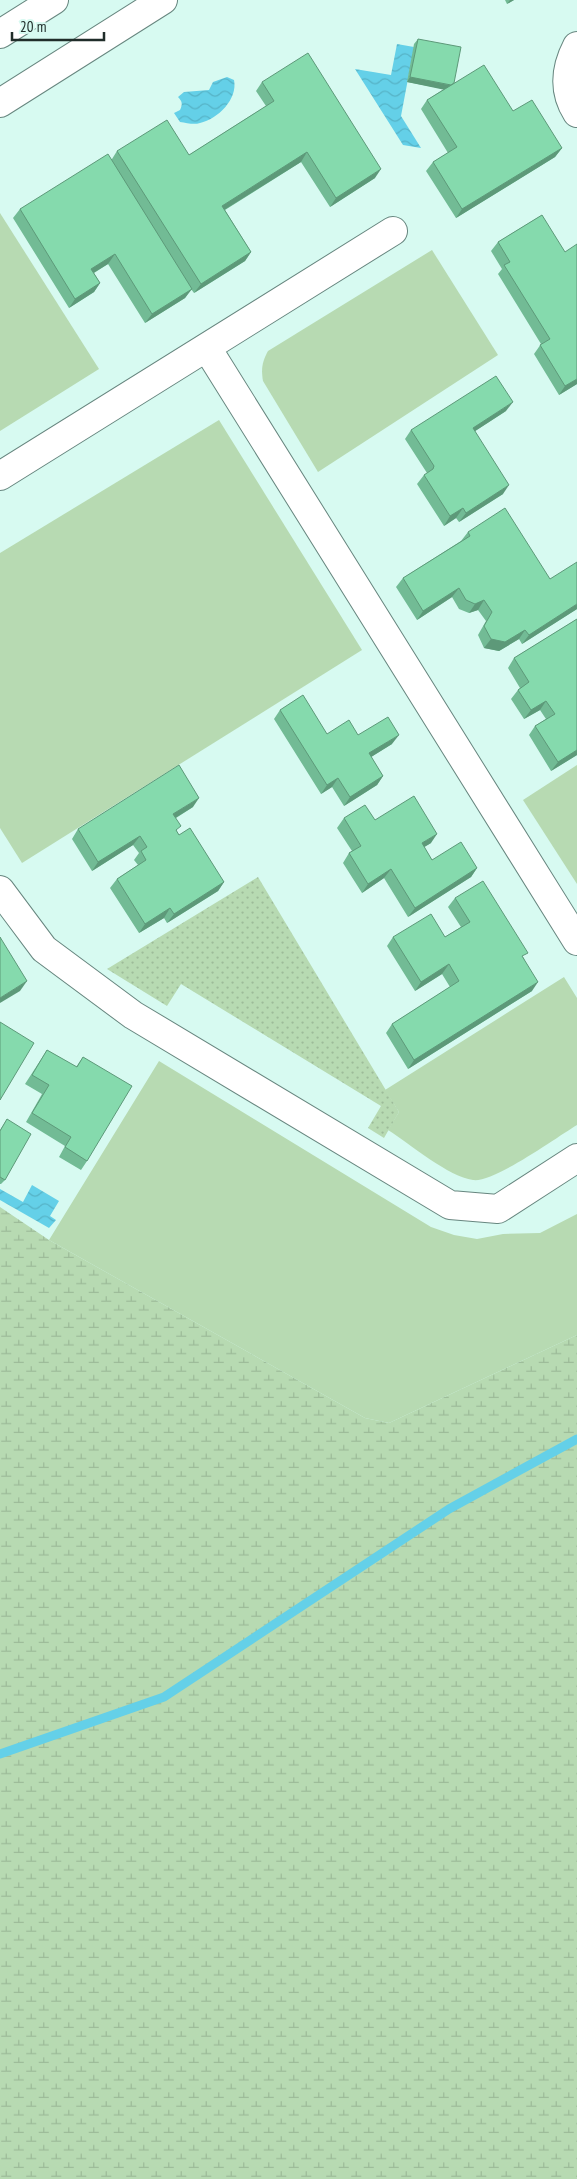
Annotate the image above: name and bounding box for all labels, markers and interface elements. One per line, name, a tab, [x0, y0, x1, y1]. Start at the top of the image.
scale bar	[12, 10, 105, 42]
text: 20 m	[20, 17, 46, 36]

